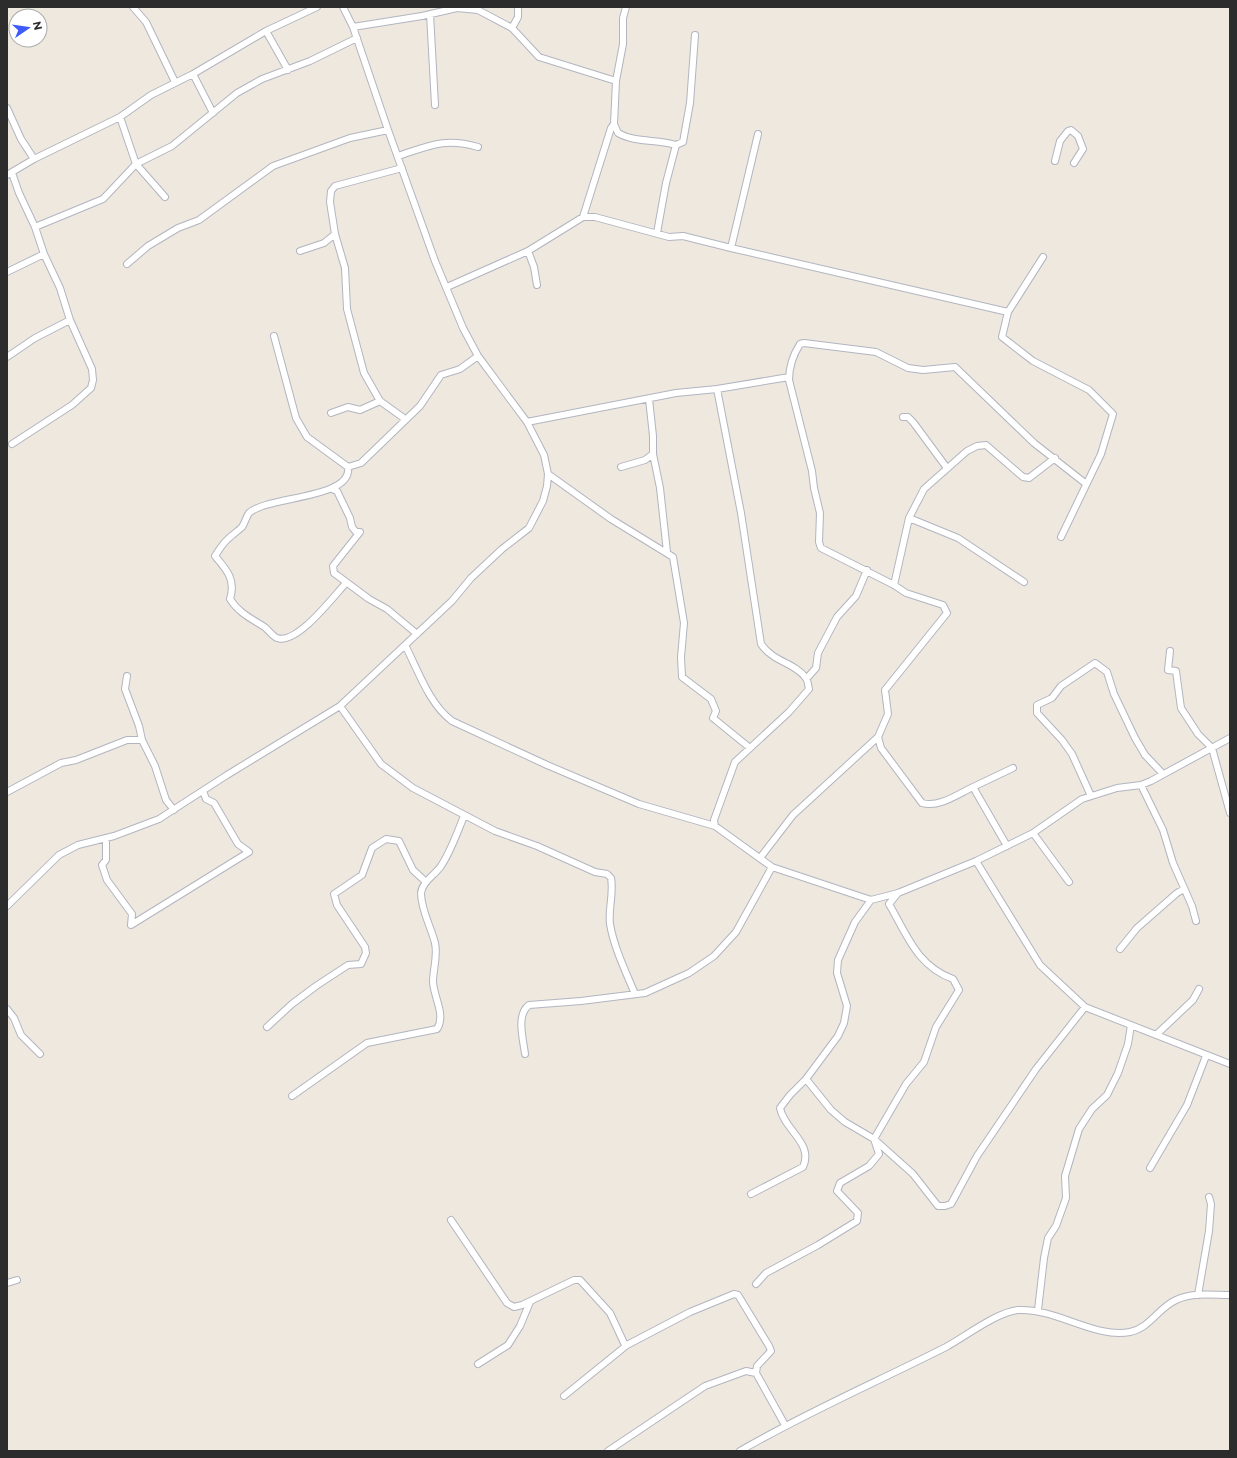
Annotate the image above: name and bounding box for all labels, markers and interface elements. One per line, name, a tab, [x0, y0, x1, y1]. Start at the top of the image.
north arrow	[8, 8, 48, 48]
text: N	[30, 20, 46, 32]

